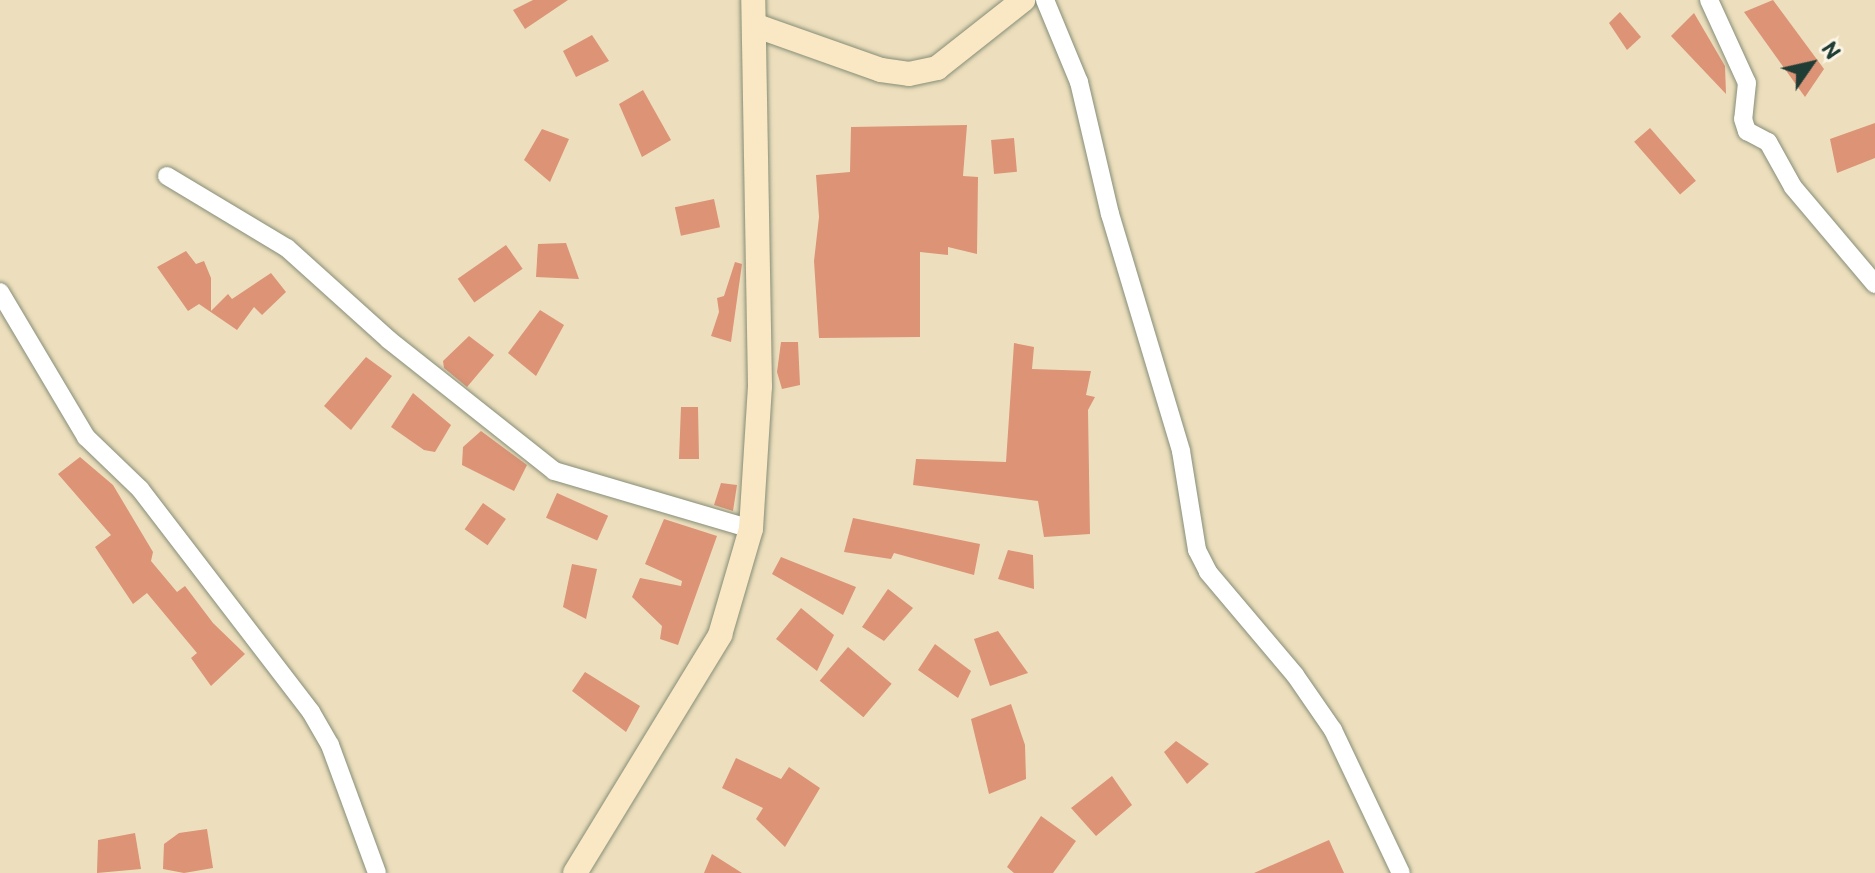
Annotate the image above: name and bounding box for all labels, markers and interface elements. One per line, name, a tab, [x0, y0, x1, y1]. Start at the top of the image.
north arrow	[1771, 24, 1851, 104]
text: N	[1816, 37, 1847, 64]

